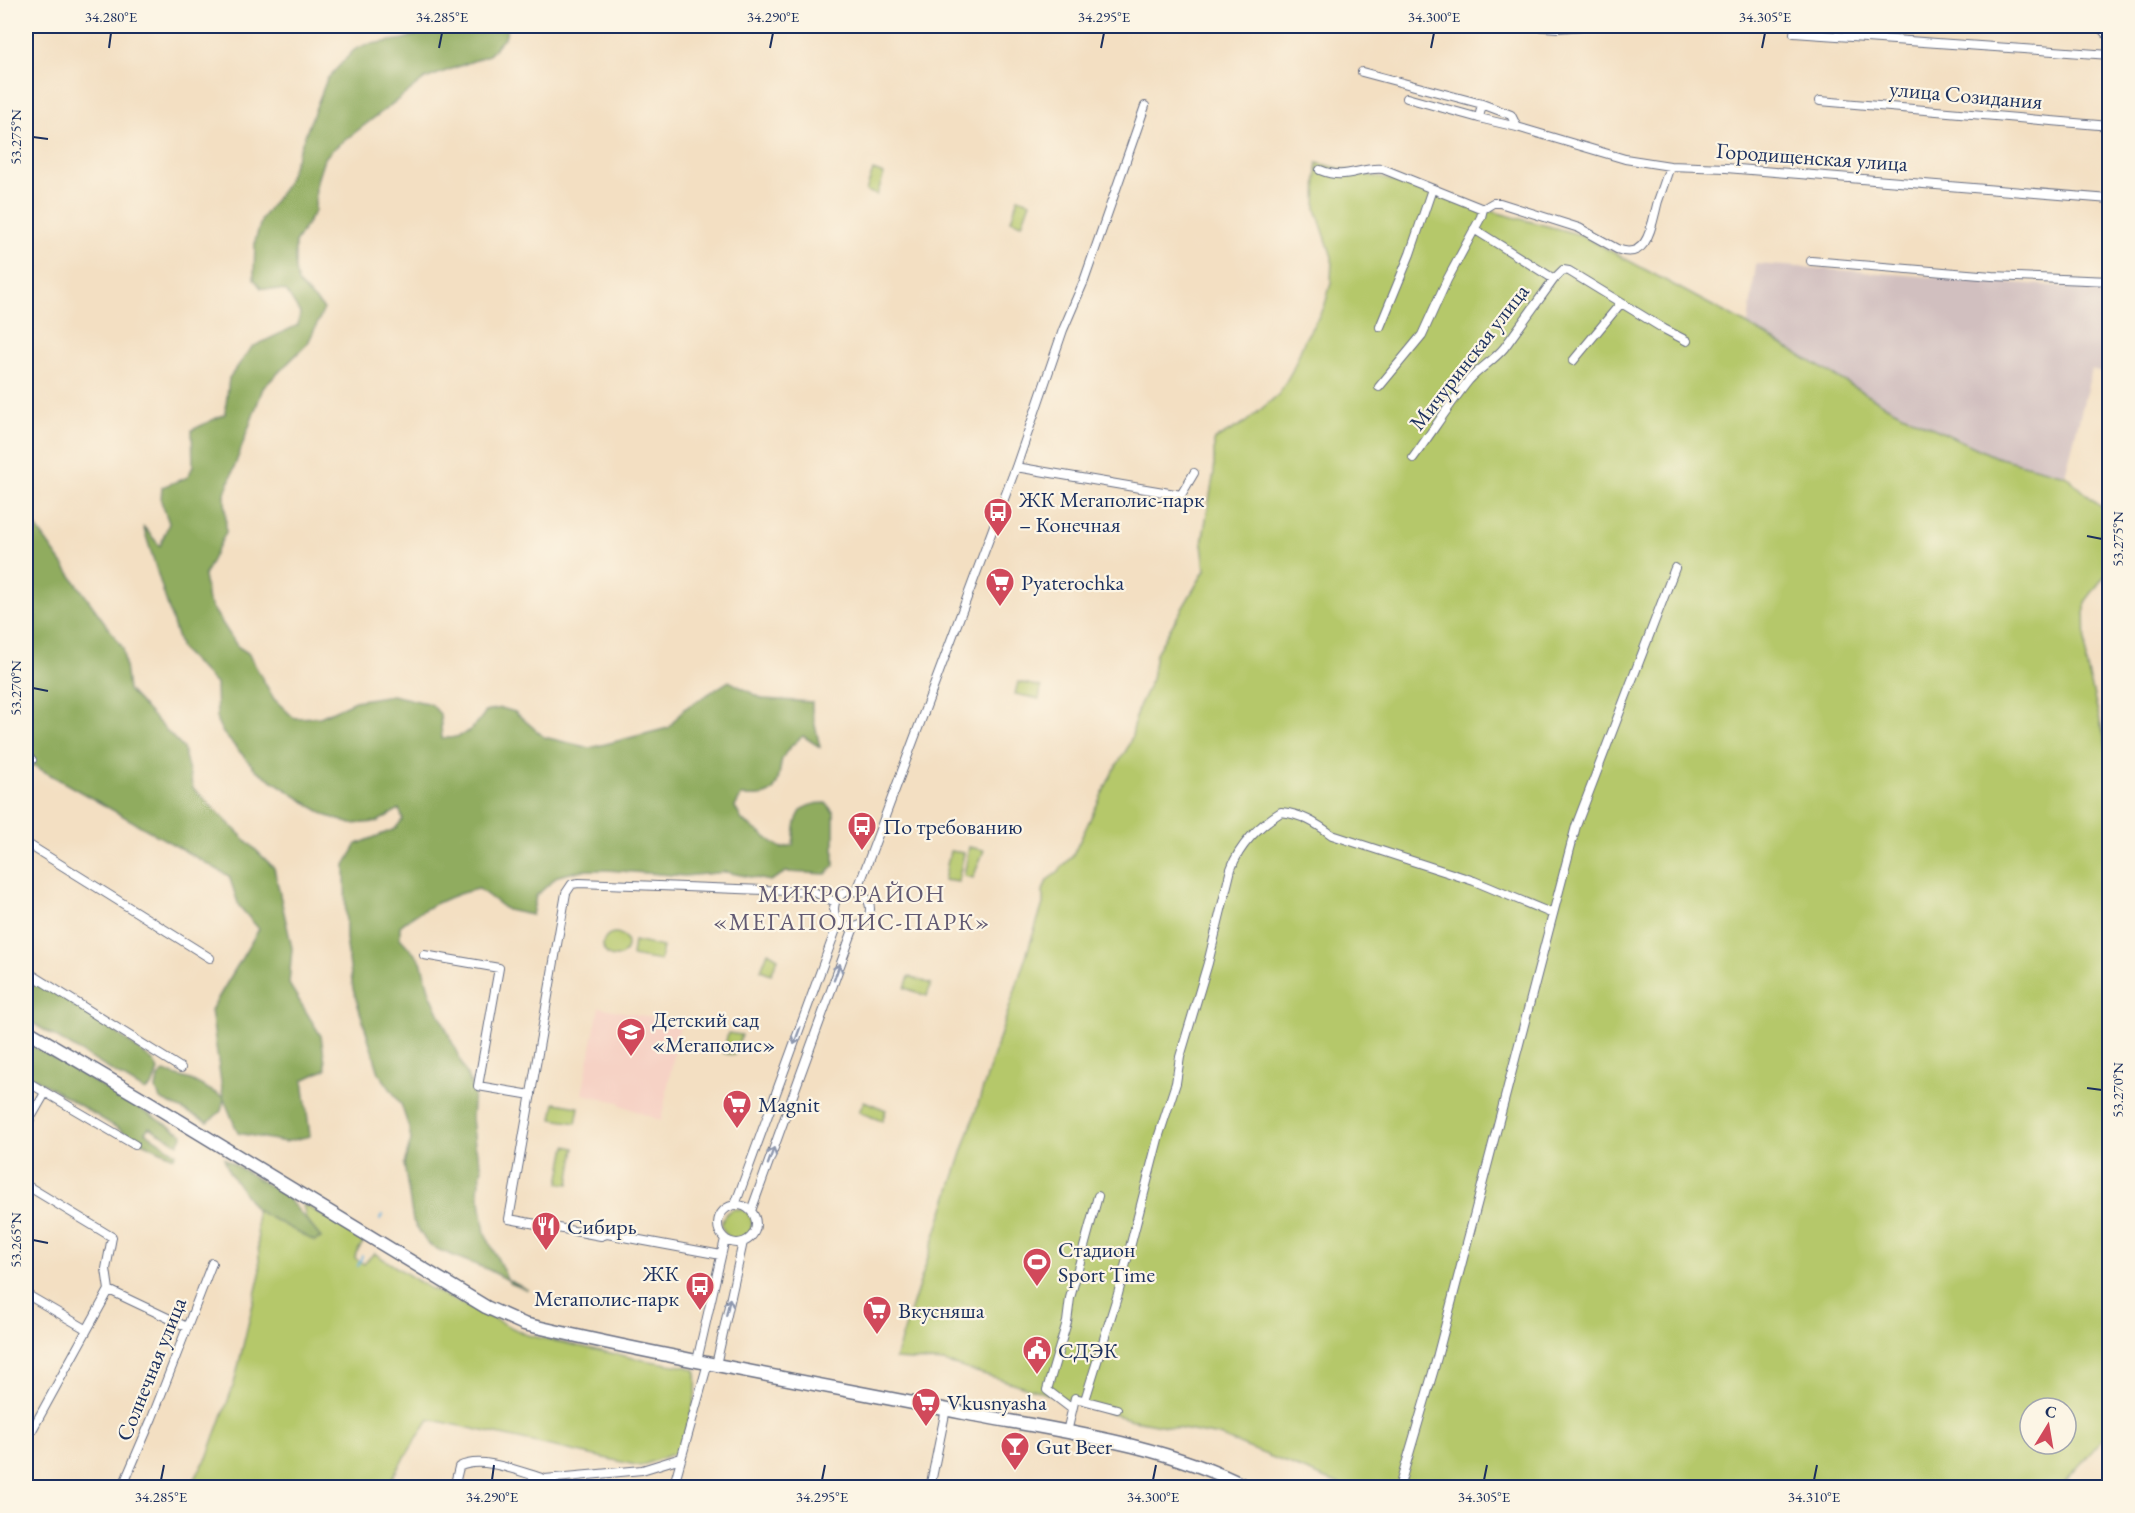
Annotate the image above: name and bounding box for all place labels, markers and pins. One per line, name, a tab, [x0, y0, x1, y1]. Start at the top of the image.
place label: ЖК Мегаполис-парк – Конечная	[1018, 485, 1205, 539]
bus stop icon: ЖК Мегаполис-парк – Конечная	[982, 496, 1014, 538]
supermarket icon: Pyaterochka	[984, 566, 1016, 608]
place label: Pyaterochka	[1021, 568, 1125, 597]
bus stop icon: По требованию	[846, 810, 878, 852]
place label: По требованию	[883, 812, 1023, 841]
place label: Детский сад «Мегаполис»	[652, 1005, 775, 1059]
school or university icon: Детский сад «Мегаполис»	[615, 1016, 647, 1058]
supermarket icon: Magnit	[721, 1088, 753, 1130]
place label: Magnit	[758, 1090, 820, 1119]
restaurant icon: Сибирь	[530, 1210, 562, 1252]
place label: Сибирь	[567, 1212, 637, 1241]
place label: Стадион Sport Time	[1058, 1235, 1155, 1289]
sports icon: Стадион Sport Time	[1021, 1246, 1053, 1288]
place label: ЖК Мегаполис-парк	[534, 1259, 679, 1313]
bus stop icon: ЖК Мегаполис-парк	[684, 1270, 716, 1312]
supermarket icon: Вкусняша	[861, 1294, 893, 1336]
place label: Вкусняша	[898, 1296, 985, 1325]
public building icon: СДЭК	[1021, 1334, 1053, 1376]
place label: СДЭК	[1058, 1336, 1118, 1365]
supermarket icon: Vkusnyasha	[910, 1386, 942, 1428]
place label: Vkusnyasha	[947, 1388, 1047, 1417]
bar icon: Gut Beer	[999, 1430, 1031, 1472]
place label: Gut Beer	[1036, 1432, 1113, 1461]

